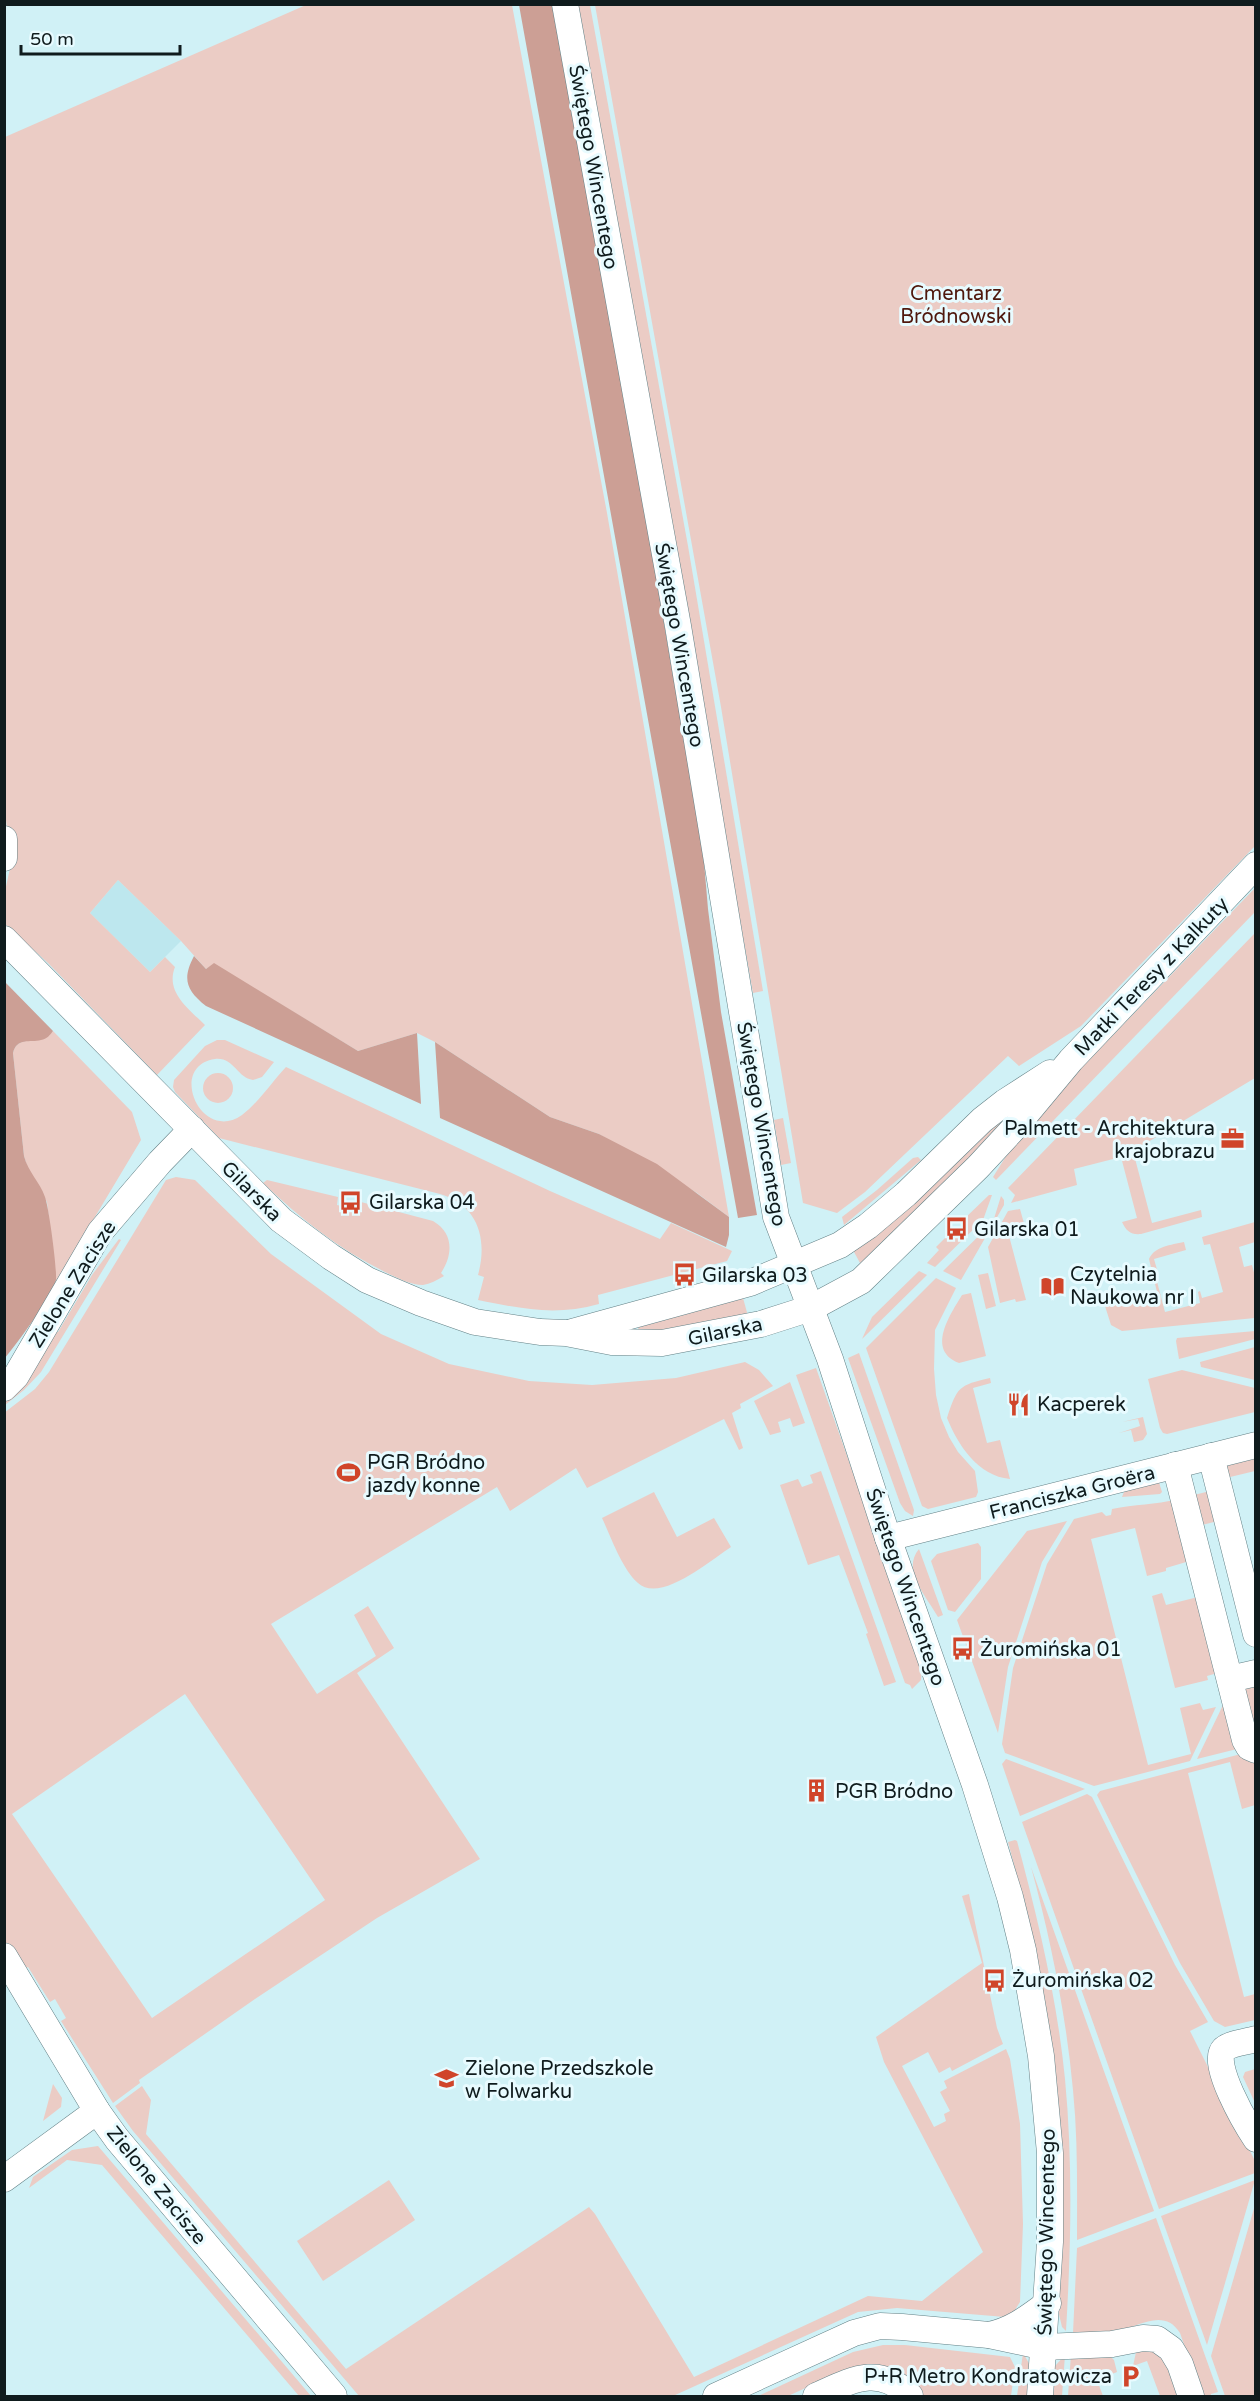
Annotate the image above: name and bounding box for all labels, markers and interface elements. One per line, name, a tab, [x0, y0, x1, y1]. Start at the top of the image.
scale bar	[21, 18, 180, 56]
text: 50 m	[30, 28, 74, 50]
street label: Świętego Wincentego	[563, 63, 624, 271]
park label: Cmentarz Bródnowski	[900, 282, 1012, 329]
street label: Świętego Wincentego	[649, 541, 710, 749]
street label: Matki Teresy z Kalkuty	[1070, 892, 1234, 1061]
street label: Świętego Wincentego	[731, 1020, 792, 1228]
place label: Palmett - Architektura krajobrazu	[1004, 1117, 1215, 1164]
office icon: Palmett - Architektura krajobrazu	[1220, 1126, 1246, 1152]
street label: Gilarska	[216, 1157, 286, 1227]
bus stop icon: Gilarska 04	[338, 1189, 364, 1215]
place label: Gilarska 04	[369, 1191, 475, 1215]
bus stop icon: Gilarska 01	[943, 1216, 969, 1242]
street label: Zielone Zacisze	[24, 1217, 122, 1353]
place label: Gilarska 01	[974, 1218, 1080, 1242]
bus stop icon: Gilarska 03	[671, 1262, 697, 1288]
place label: Czytelnia Naukowa nr I	[1070, 1263, 1195, 1310]
place label: Gilarska 03	[702, 1264, 808, 1288]
library icon: Czytelnia Naukowa nr I	[1039, 1273, 1065, 1299]
street label: Gilarska	[686, 1312, 765, 1352]
restaurant icon: Kacperek	[1006, 1391, 1032, 1417]
place label: Kacperek	[1037, 1393, 1126, 1417]
place label: PGR Bródno jazdy konne	[366, 1451, 485, 1498]
sports icon: PGR Bródno jazdy konne	[336, 1460, 362, 1486]
street label: Franciszka Groëra	[987, 1461, 1158, 1525]
street label: Świętego Wincentego	[860, 1485, 951, 1689]
bus stop icon: Żuromińska 01	[949, 1636, 975, 1662]
place label: Żuromińska 01	[980, 1638, 1122, 1662]
building icon: PGR Bródno	[804, 1778, 830, 1804]
place label: PGR Bródno	[835, 1780, 953, 1804]
bus stop icon: Żuromińska 02	[981, 1967, 1007, 1993]
place label: Żuromińska 02	[1012, 1969, 1154, 1993]
place label: Zielone Przedszkole w Folwarku	[465, 2057, 653, 2104]
school or university icon: Zielone Przedszkole w Folwarku	[434, 2066, 460, 2092]
street label: Zielone Zacisze	[101, 2122, 211, 2250]
street label: Świętego Wincentego	[1032, 2128, 1061, 2336]
parking icon: P+R Metro Kondratowicza	[1117, 2363, 1143, 2389]
place label: P+R Metro Kondratowicza	[864, 2365, 1112, 2389]

